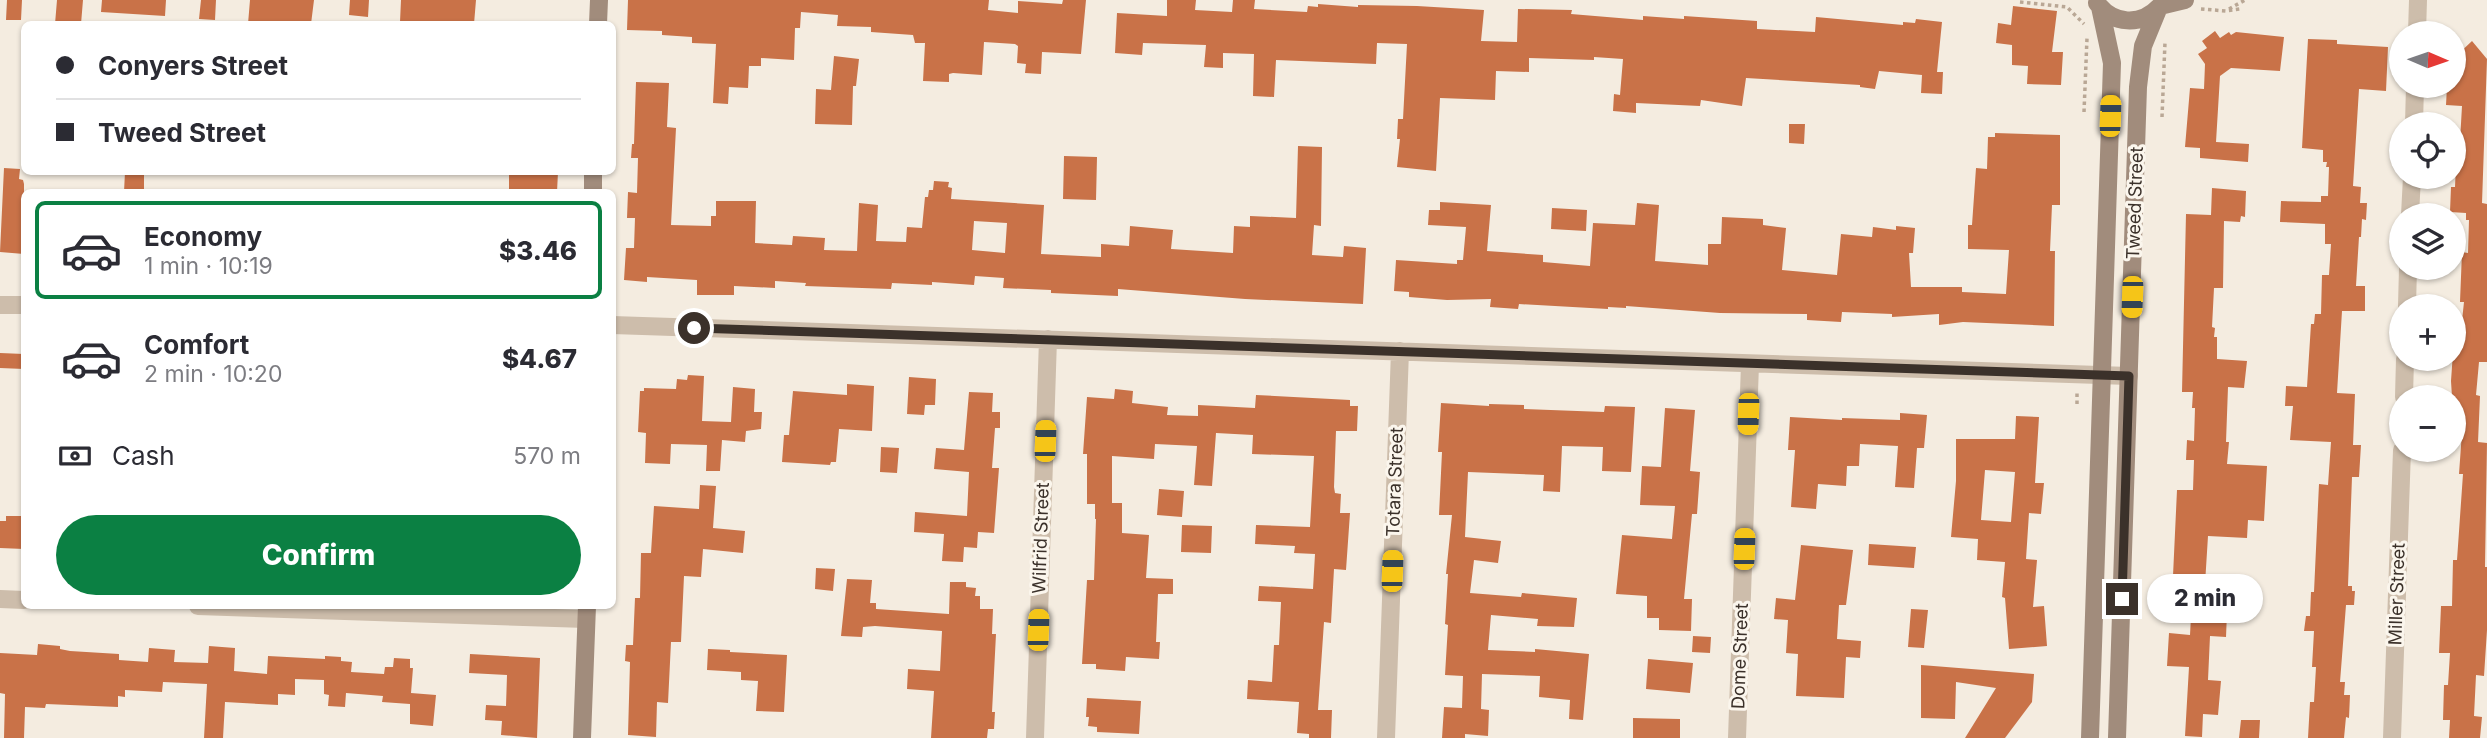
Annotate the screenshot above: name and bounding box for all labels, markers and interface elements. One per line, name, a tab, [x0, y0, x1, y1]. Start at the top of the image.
north arrow	[2389, 21, 2466, 98]
map controls	[2389, 21, 2466, 462]
text: Conyers Street	[98, 50, 288, 81]
car	[2099, 95, 2122, 137]
button: locate	[2389, 112, 2466, 189]
text: Tweed Street	[98, 117, 266, 148]
street label: Tweed Street	[2122, 146, 2147, 260]
button: layers	[2389, 203, 2466, 280]
icon: car	[60, 219, 123, 282]
text: Economy	[144, 221, 262, 252]
text: $3.46	[499, 235, 577, 266]
text: 1 min · 10:19	[144, 252, 273, 280]
car	[2121, 276, 2144, 318]
button: +	[2389, 294, 2466, 371]
route start	[678, 312, 710, 344]
icon: car	[60, 327, 123, 390]
text: Comfort	[144, 329, 249, 360]
text: $4.67	[502, 343, 577, 374]
text: 2 min · 10:20	[144, 360, 282, 388]
button: −	[2389, 385, 2466, 462]
car	[1737, 393, 1760, 435]
car	[1034, 420, 1057, 462]
street label: Totara Street	[1382, 427, 1407, 537]
icon: cash	[56, 437, 94, 475]
text: Cash	[112, 440, 175, 471]
text: 570 m	[513, 442, 581, 470]
street label: Wilfrid Street	[1028, 482, 1053, 594]
button: Confirm	[56, 515, 581, 595]
car	[1733, 528, 1756, 570]
street label: Miller Street	[2384, 542, 2409, 646]
car	[1381, 550, 1404, 592]
callout: 2 min	[2146, 574, 2262, 624]
route end	[2106, 583, 2138, 615]
text: 2 min	[2174, 584, 2236, 612]
street label: Dome Street	[1727, 603, 1752, 709]
car	[1027, 609, 1050, 651]

